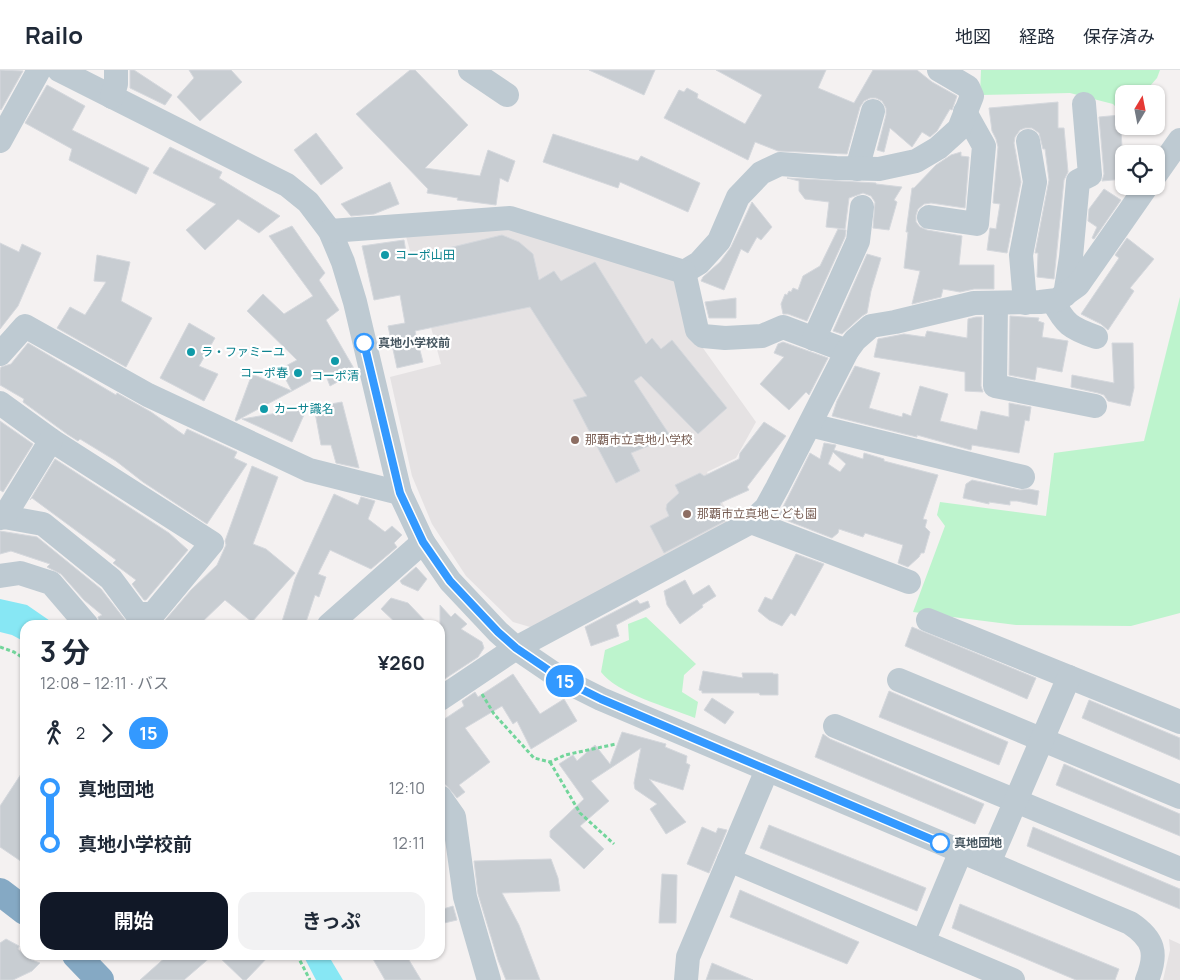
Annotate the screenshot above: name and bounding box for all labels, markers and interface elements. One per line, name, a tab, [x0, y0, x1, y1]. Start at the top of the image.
text: Railo	[25, 18, 83, 51]
text: 地図	[955, 24, 991, 48]
text: 経路	[1019, 24, 1055, 48]
text: 保存済み	[1083, 24, 1155, 48]
north arrow	[1115, 85, 1165, 135]
map controls	[1115, 85, 1165, 195]
button: locate	[1115, 145, 1165, 195]
place label: コーポ山田	[395, 246, 455, 263]
marker: コーポ山田	[379, 249, 391, 261]
marker: 真地小学校前	[354, 333, 374, 353]
place label: 真地小学校前	[378, 334, 450, 351]
place label: ラ・ファミーユ	[201, 343, 285, 360]
marker: ラ・ファミーユ	[185, 346, 197, 358]
marker: コーポ清	[329, 355, 341, 367]
place label: コーポ春	[240, 364, 288, 381]
marker: コーポ春	[292, 367, 304, 379]
place label: コーポ清	[311, 367, 359, 384]
place label: カーサ識名	[274, 400, 334, 417]
marker: カーサ識名	[258, 403, 270, 415]
place label: 那覇市立真地小学校	[585, 431, 693, 448]
marker: 那覇市立真地小学校	[569, 434, 581, 446]
place label: 那覇市立真地こども園	[697, 505, 817, 522]
marker: 那覇市立真地こども園	[681, 508, 693, 520]
text: 3 分	[40, 632, 90, 670]
text: ¥260	[378, 650, 425, 676]
line badge: 15	[542, 665, 588, 697]
text: 15	[556, 669, 574, 693]
text: 12:08 – 12:11 · バス	[40, 672, 169, 694]
icon: walk	[40, 719, 68, 747]
icon: forward	[93, 719, 121, 747]
text: 15	[139, 721, 158, 745]
text: 2	[76, 722, 85, 744]
text: 真地団地	[78, 776, 154, 802]
text: 12:10	[389, 777, 425, 799]
text: 真地小学校前	[78, 831, 192, 857]
text: 12:11	[392, 832, 425, 854]
marker: 真地団地	[930, 833, 950, 853]
place label: 真地団地	[954, 834, 1002, 851]
button: 開始	[40, 892, 228, 950]
button: きっぷ	[238, 892, 425, 950]

